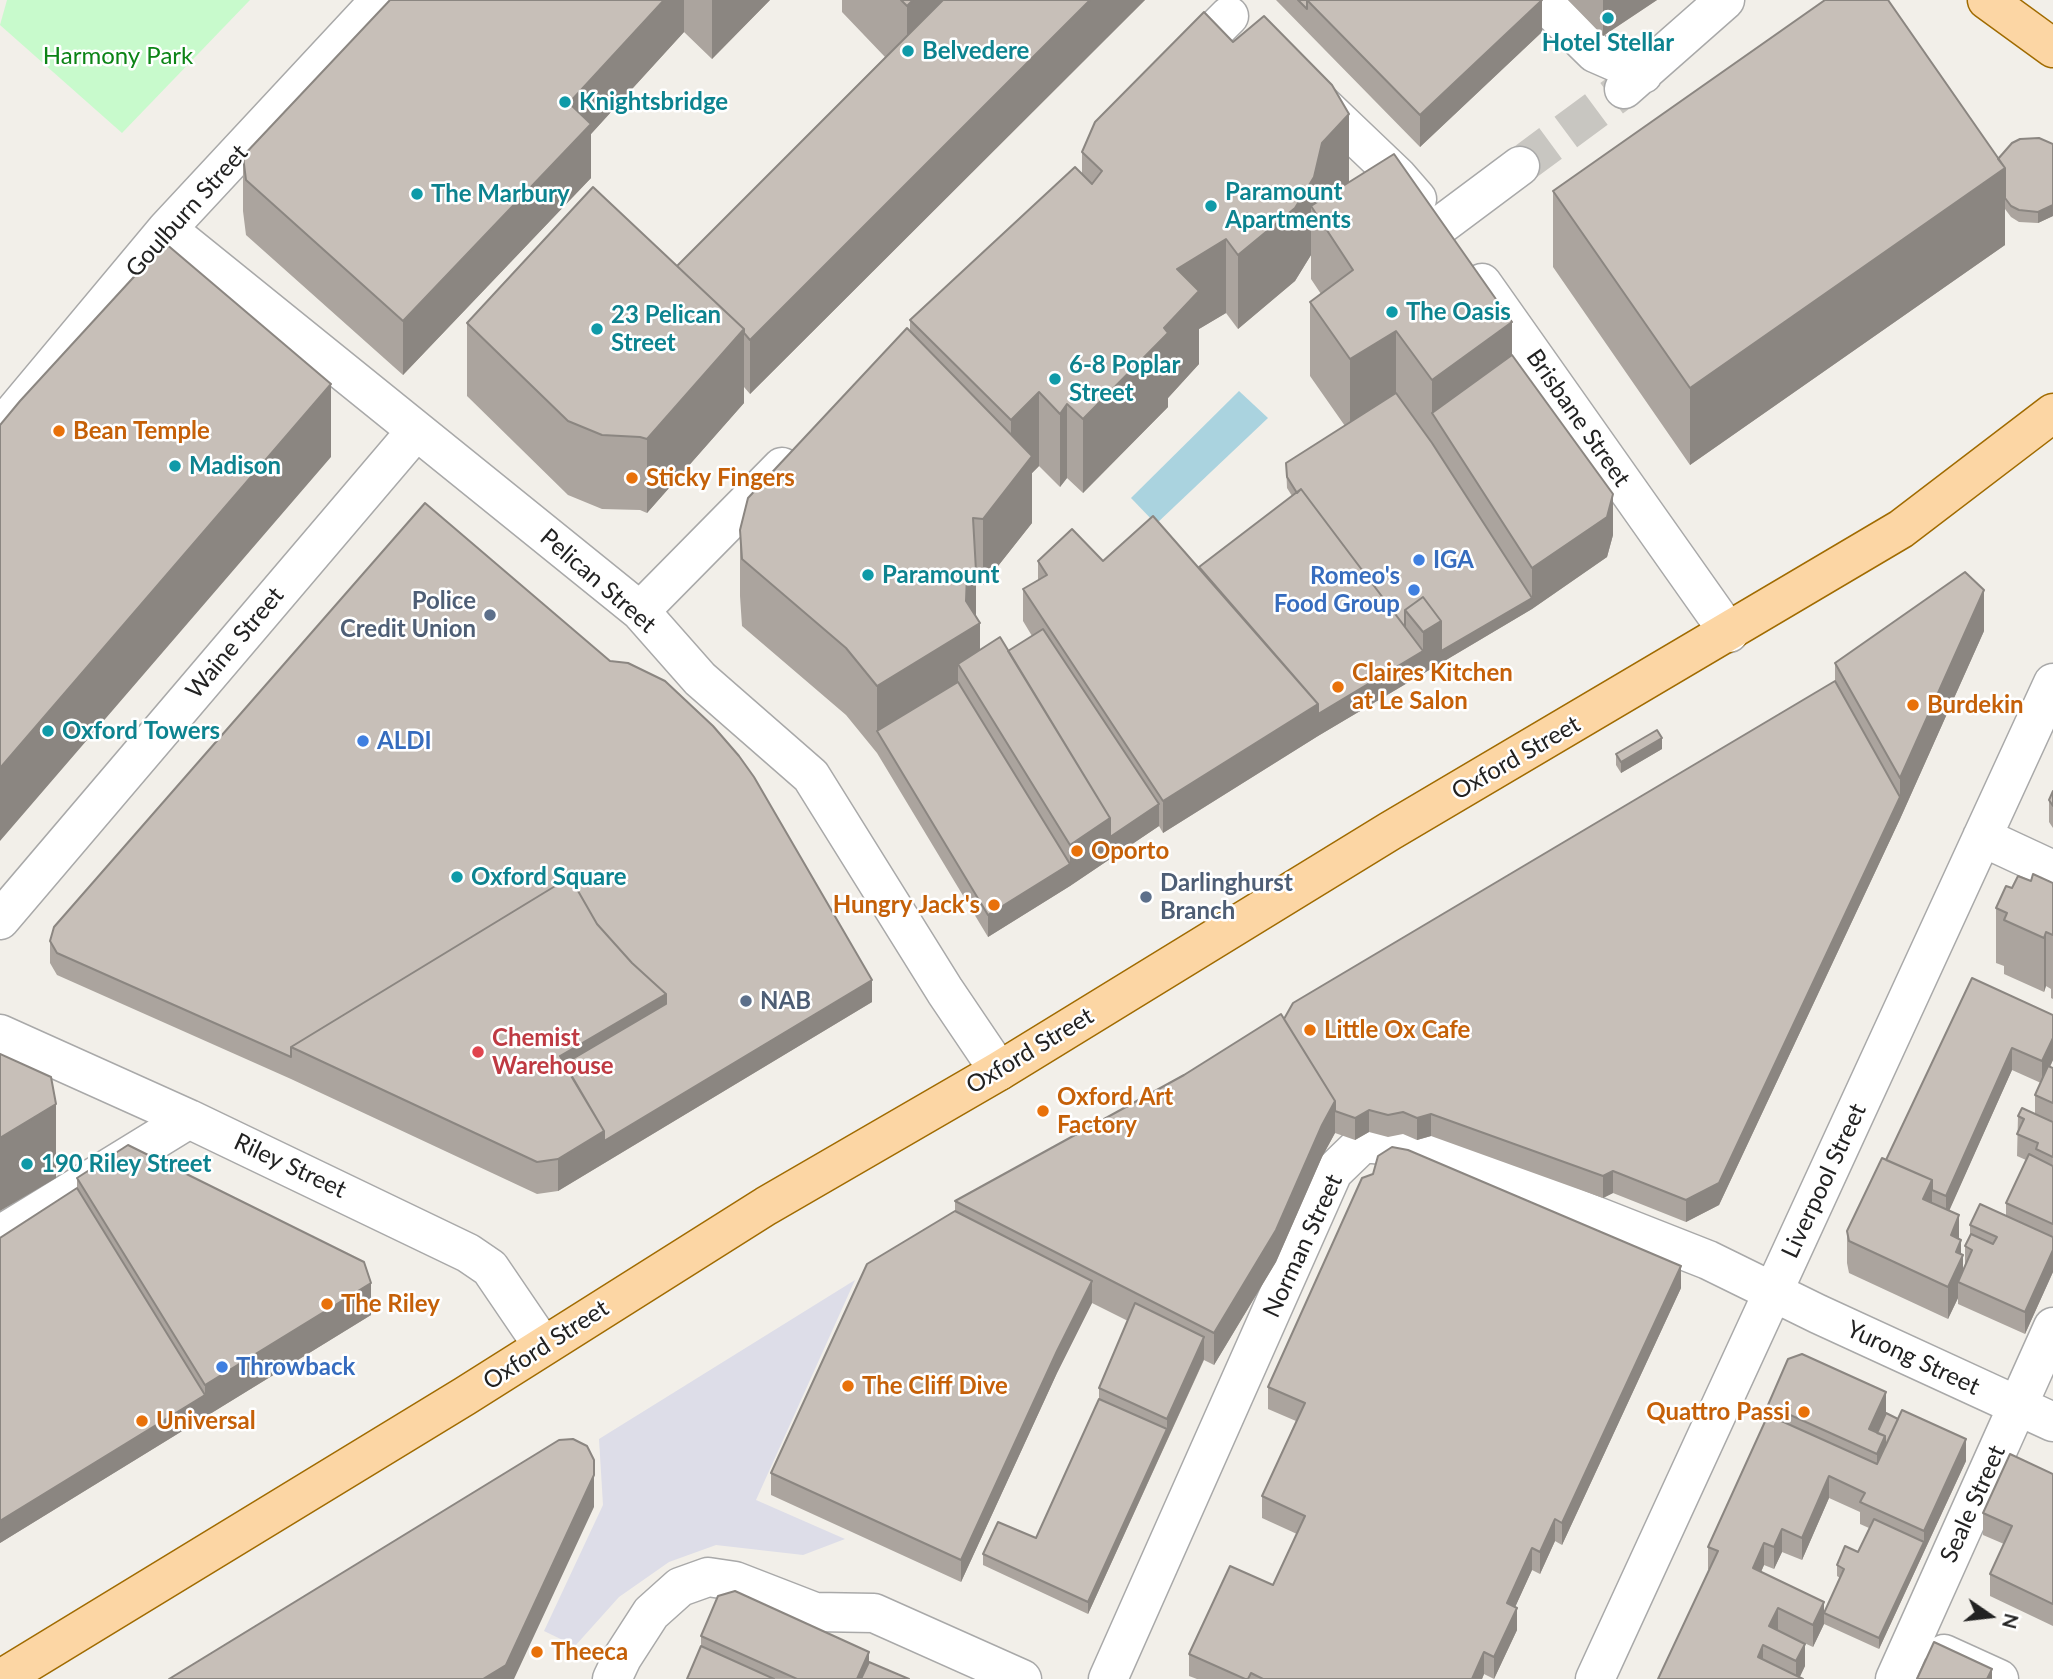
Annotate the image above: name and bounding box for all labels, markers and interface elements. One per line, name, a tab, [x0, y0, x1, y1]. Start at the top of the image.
marker: Hotel Stellar	[1600, 10, 1616, 26]
place label: Hotel Stellar	[1542, 29, 1674, 57]
place label: Belvedere	[922, 37, 1029, 65]
park label: Harmony Park	[43, 42, 193, 70]
marker: Belvedere	[900, 43, 916, 59]
place label: Knightsbridge	[579, 88, 728, 116]
marker: Knightsbridge	[557, 94, 573, 110]
street label: Goulburn Street	[120, 139, 254, 283]
place label: Paramount Apartments	[1225, 178, 1351, 234]
place label: The Marbury	[431, 180, 570, 208]
marker: The Marbury	[409, 186, 425, 202]
marker: Paramount Apartments	[1203, 198, 1219, 214]
place label: The Oasis	[1406, 298, 1511, 326]
place label: 23 Pelican Street	[611, 301, 721, 357]
marker: The Oasis	[1384, 304, 1400, 320]
marker: 23 Pelican Street	[589, 321, 605, 337]
street label: Brisbane Street	[1520, 344, 1636, 492]
place label: 6-8 Poplar Street	[1069, 351, 1180, 407]
marker: 6-8 Poplar Street	[1047, 371, 1063, 387]
place label: Bean Temple	[73, 417, 210, 445]
marker: Bean Temple	[51, 423, 67, 439]
place label: Madison	[189, 452, 281, 480]
marker: Madison	[167, 458, 183, 474]
place label: Sticky Fingers	[646, 464, 795, 492]
marker: Sticky Fingers	[624, 470, 640, 486]
street label: Pelican Street	[534, 523, 662, 639]
place label: IGA	[1433, 546, 1474, 574]
marker: IGA	[1411, 552, 1427, 568]
place label: Paramount	[882, 561, 999, 589]
place label: Romeo's Food Group	[1274, 562, 1400, 618]
marker: Paramount	[860, 567, 876, 583]
street label: Waine Street	[180, 581, 290, 705]
marker: Romeo's Food Group	[1406, 582, 1422, 598]
place label: Police Credit Union	[340, 587, 476, 643]
marker: Police Credit Union	[482, 607, 498, 623]
place label: Claires Kitchen at Le Salon	[1352, 659, 1513, 715]
marker: Claires Kitchen at Le Salon	[1330, 679, 1346, 695]
place label: Burdekin	[1927, 691, 2024, 719]
marker: Burdekin	[1905, 697, 1921, 713]
street label: Oxford Street	[1447, 710, 1585, 806]
place label: Oxford Towers	[62, 717, 220, 745]
marker: Oxford Towers	[40, 723, 56, 739]
place label: ALDI	[377, 727, 432, 755]
marker: ALDI	[355, 733, 371, 749]
place label: Oporto	[1091, 837, 1169, 865]
marker: Oporto	[1069, 843, 1085, 859]
place label: Oxford Square	[471, 863, 627, 891]
marker: Oxford Square	[449, 869, 465, 885]
place label: Darlinghurst Branch	[1160, 869, 1293, 925]
marker: Darlinghurst Branch	[1138, 889, 1154, 905]
place label: Hungry Jack's	[833, 891, 980, 919]
marker: Hungry Jack's	[986, 897, 1002, 913]
place label: NAB	[760, 987, 811, 1015]
marker: NAB	[738, 993, 754, 1009]
street label: Oxford Street	[961, 1002, 1099, 1100]
place label: Little Ox Cafe	[1324, 1016, 1470, 1044]
marker: Little Ox Cafe	[1302, 1022, 1318, 1038]
place label: Chemist Warehouse	[492, 1024, 614, 1080]
marker: Chemist Warehouse	[470, 1044, 486, 1060]
place label: Oxford Art Factory	[1057, 1083, 1173, 1139]
street label: Liverpool Street	[1776, 1099, 1872, 1263]
marker: Oxford Art Factory	[1035, 1103, 1051, 1119]
street label: Riley Street	[229, 1128, 351, 1204]
place label: 190 Riley Street	[41, 1150, 211, 1178]
marker: 190 Riley Street	[19, 1156, 35, 1172]
street label: Norman Street	[1257, 1170, 1349, 1322]
place label: The Riley	[341, 1290, 440, 1318]
street label: Oxford Street	[478, 1294, 614, 1396]
marker: The Riley	[319, 1296, 335, 1312]
street label: Yurong Street	[1842, 1315, 1984, 1401]
place label: Throwback	[236, 1353, 355, 1381]
marker: Throwback	[214, 1359, 230, 1375]
place label: The Cliff Dive	[862, 1372, 1008, 1400]
marker: The Cliff Dive	[840, 1378, 856, 1394]
place label: Quattro Passi	[1646, 1398, 1790, 1426]
marker: Quattro Passi	[1796, 1404, 1812, 1420]
place label: Universal	[156, 1407, 256, 1435]
marker: Universal	[134, 1413, 150, 1429]
street label: Seale Street	[1934, 1441, 2012, 1567]
north arrow	[1955, 1581, 2025, 1651]
text: N	[1998, 1611, 2024, 1631]
place label: Theeca	[551, 1638, 628, 1666]
marker: Theeca	[529, 1644, 545, 1660]

